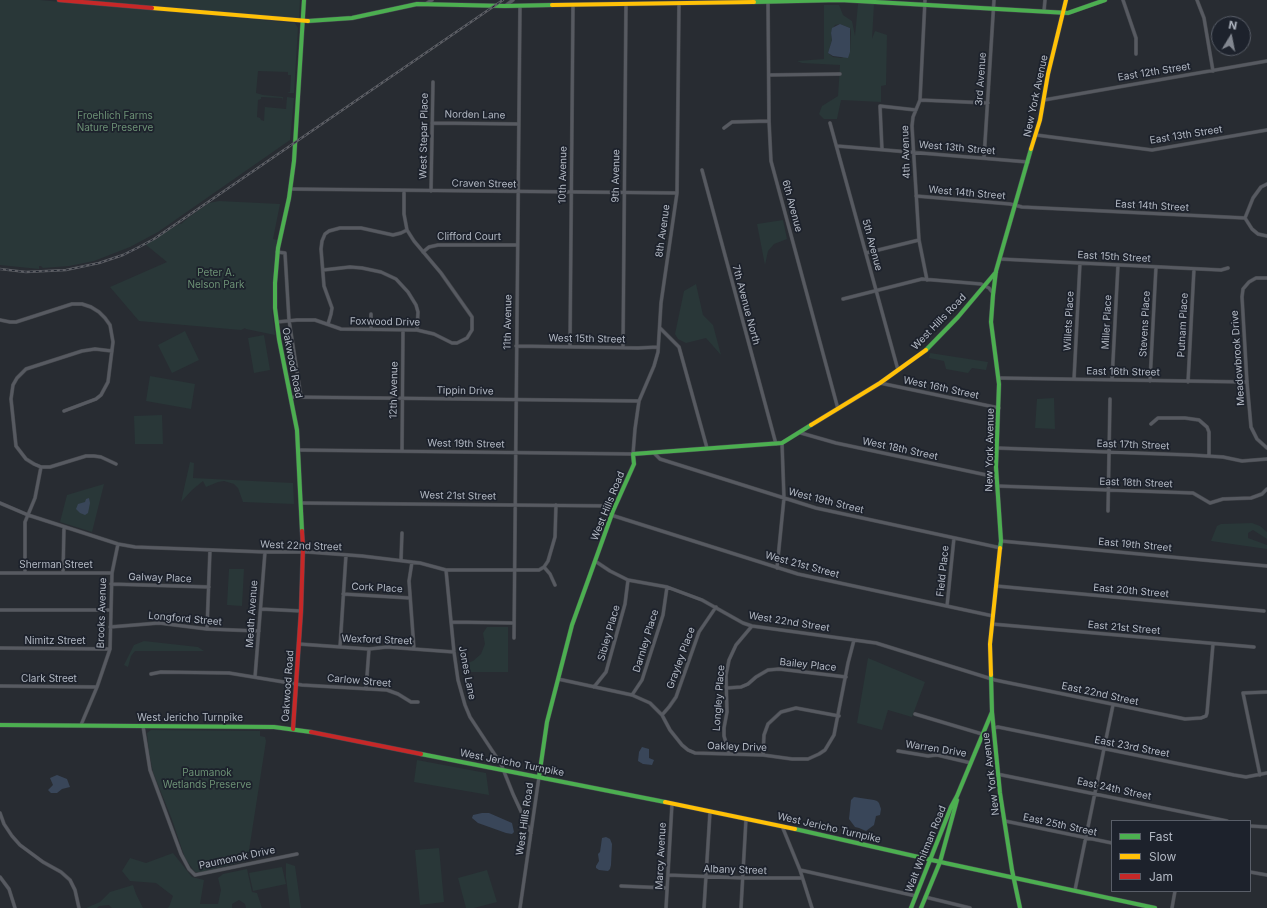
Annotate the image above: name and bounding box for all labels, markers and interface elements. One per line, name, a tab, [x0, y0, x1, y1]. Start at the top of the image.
north arrow	[1211, 16, 1251, 56]
text: N	[1228, 18, 1238, 33]
street label: 3rd Avenue	[973, 52, 989, 106]
street label: New York Avenue	[1021, 54, 1051, 138]
street label: East 12th Street	[1117, 60, 1191, 84]
street label: West Stepar Place	[417, 93, 431, 179]
street label: Norden Lane	[444, 108, 506, 122]
park label: Froehlich Farms Nature Preserve	[77, 110, 153, 134]
street label: East 13th Street	[1149, 123, 1223, 147]
street label: 4th Avenue	[899, 125, 913, 179]
street label: West 13th Street	[918, 139, 996, 157]
street label: 10th Avenue	[556, 146, 570, 204]
street label: 9th Avenue	[610, 149, 622, 203]
street label: Craven Street	[452, 177, 516, 191]
street label: 6th Avenue	[779, 179, 805, 233]
street label: West 14th Street	[928, 184, 1006, 202]
street label: East 14th Street	[1115, 198, 1189, 214]
street label: 8th Avenue	[653, 204, 673, 258]
street label: 5th Avenue	[859, 218, 885, 272]
street label: Clifford Court	[437, 231, 501, 243]
street label: East 15th Street	[1077, 249, 1151, 265]
street label: 7th Avenue North	[730, 264, 762, 346]
park label: Peter A. Nelson Park	[187, 267, 245, 290]
street label: West Hills Road	[909, 291, 969, 353]
street label: Willets Place	[1061, 291, 1077, 351]
street label: Stevens Place	[1137, 291, 1153, 357]
street label: Putnam Place	[1175, 292, 1191, 358]
street label: 11th Avenue	[502, 294, 514, 350]
street label: Miller Place	[1100, 294, 1114, 350]
street label: Meadowbrook Drive	[1229, 310, 1247, 406]
street label: Foxwood Drive	[350, 315, 420, 329]
street label: Oakwood Road	[279, 327, 305, 399]
street label: West 15th Street	[548, 332, 626, 346]
street label: 12th Avenue	[388, 361, 400, 419]
street label: East 16th Street	[1086, 365, 1160, 379]
street label: West 16th Street	[902, 374, 980, 402]
street label: Tippin Drive	[436, 385, 494, 397]
street label: New York Avenue	[983, 408, 997, 492]
street label: West 18th Street	[861, 435, 939, 463]
street label: West 19th Street	[427, 437, 505, 451]
street label: East 17th Street	[1096, 438, 1170, 452]
street label: West Hills Road	[589, 470, 627, 542]
street label: East 18th Street	[1099, 476, 1173, 490]
street label: West 19th Street	[787, 486, 865, 516]
street label: West 21st Street	[420, 489, 496, 503]
street label: East 19th Street	[1098, 536, 1172, 554]
street label: West 22nd Street	[260, 539, 342, 553]
street label: Field Place	[934, 545, 952, 597]
street label: West 21st Street	[764, 549, 840, 581]
street label: Sherman Street	[19, 559, 93, 571]
street label: Galway Place	[128, 571, 192, 585]
street label: Brooks Avenue	[95, 577, 109, 649]
street label: Meath Avenue	[244, 580, 260, 648]
street label: Cork Place	[351, 581, 403, 595]
street label: East 20th Street	[1093, 582, 1169, 600]
street label: Sibley Place	[595, 604, 623, 662]
street label: Darnley Place	[631, 608, 661, 674]
street label: Longford Street	[148, 610, 222, 628]
street label: West 22nd Street	[748, 610, 830, 634]
street label: East 21st Street	[1087, 619, 1161, 637]
street label: Grayley Place	[664, 625, 698, 691]
street label: Wexford Street	[341, 633, 413, 647]
street label: Nimitz Street	[25, 635, 85, 647]
street label: Jones Lane	[456, 645, 478, 701]
street label: Oakwood Road	[280, 650, 296, 722]
street label: Bailey Place	[779, 656, 837, 674]
street label: Longley Place	[711, 665, 727, 731]
street label: Carlow Street	[326, 672, 392, 690]
street label: Clark Street	[21, 673, 77, 685]
street label: East 22nd Street	[1060, 680, 1140, 708]
street label: West Jericho Turnpike	[137, 712, 243, 724]
street label: New York Avenue	[980, 732, 1002, 816]
street label: East 23rd Street	[1094, 734, 1170, 760]
street label: Warren Drive	[905, 738, 967, 760]
street label: Oakley Drive	[707, 740, 767, 754]
street label: West Jericho Turnpike	[459, 747, 565, 779]
park label: Paumanok Wetlands Preserve	[163, 767, 251, 790]
street label: East 24th Street	[1076, 775, 1152, 803]
street label: West Hills Road	[514, 782, 536, 856]
street label: Walt Whitman Road	[903, 804, 949, 894]
street label: West Jericho Turnpike	[776, 810, 882, 846]
street label: East 25th Street	[1022, 811, 1098, 839]
legend	[1111, 820, 1251, 892]
street label: Marcy Avenue	[653, 822, 669, 890]
text: Fast	[1149, 829, 1173, 844]
street label: Paumonok Drive	[198, 844, 276, 872]
text: Slow	[1149, 849, 1176, 864]
street label: Albany Street	[703, 863, 767, 877]
text: Jam	[1149, 869, 1173, 884]

